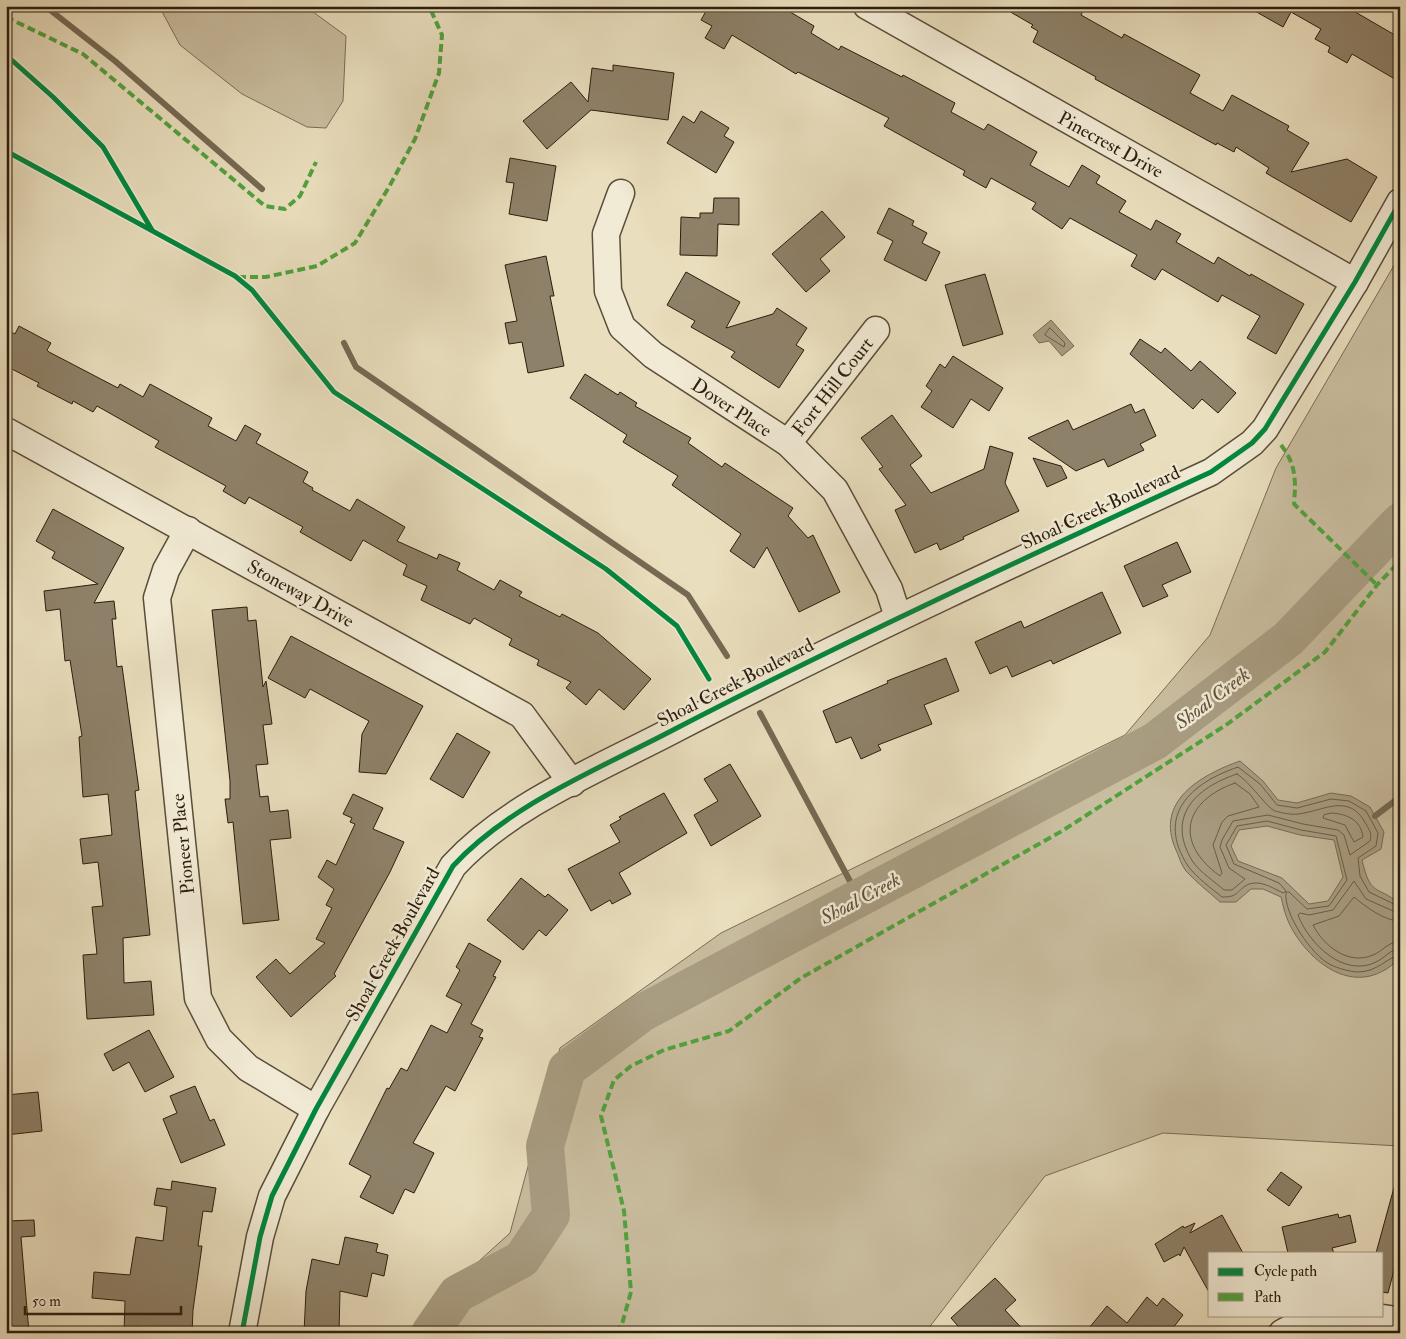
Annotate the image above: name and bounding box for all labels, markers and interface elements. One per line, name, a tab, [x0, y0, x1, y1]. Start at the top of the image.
street label: Pinecrest Drive	[1054, 106, 1167, 184]
street label: Fort Hill Court	[787, 333, 879, 441]
street label: Dover Place	[687, 373, 776, 443]
street label: Shoal Creek Boulevard	[1017, 460, 1184, 555]
street label: Stoneway Drive	[243, 555, 358, 633]
street label: Shoal Creek Boulevard	[653, 633, 818, 733]
water label: Shoal Creek	[1169, 662, 1255, 735]
street label: Pioneer Place	[166, 792, 200, 896]
street label: Shoal Creek Boulevard	[341, 863, 445, 1026]
water label: Shoal Creek	[815, 867, 905, 930]
legend	[1208, 1252, 1384, 1316]
text: Cycle path	[1254, 1262, 1317, 1282]
scale bar	[25, 1284, 181, 1316]
text: Path	[1254, 1288, 1281, 1307]
text: 50 m	[32, 1292, 61, 1311]

